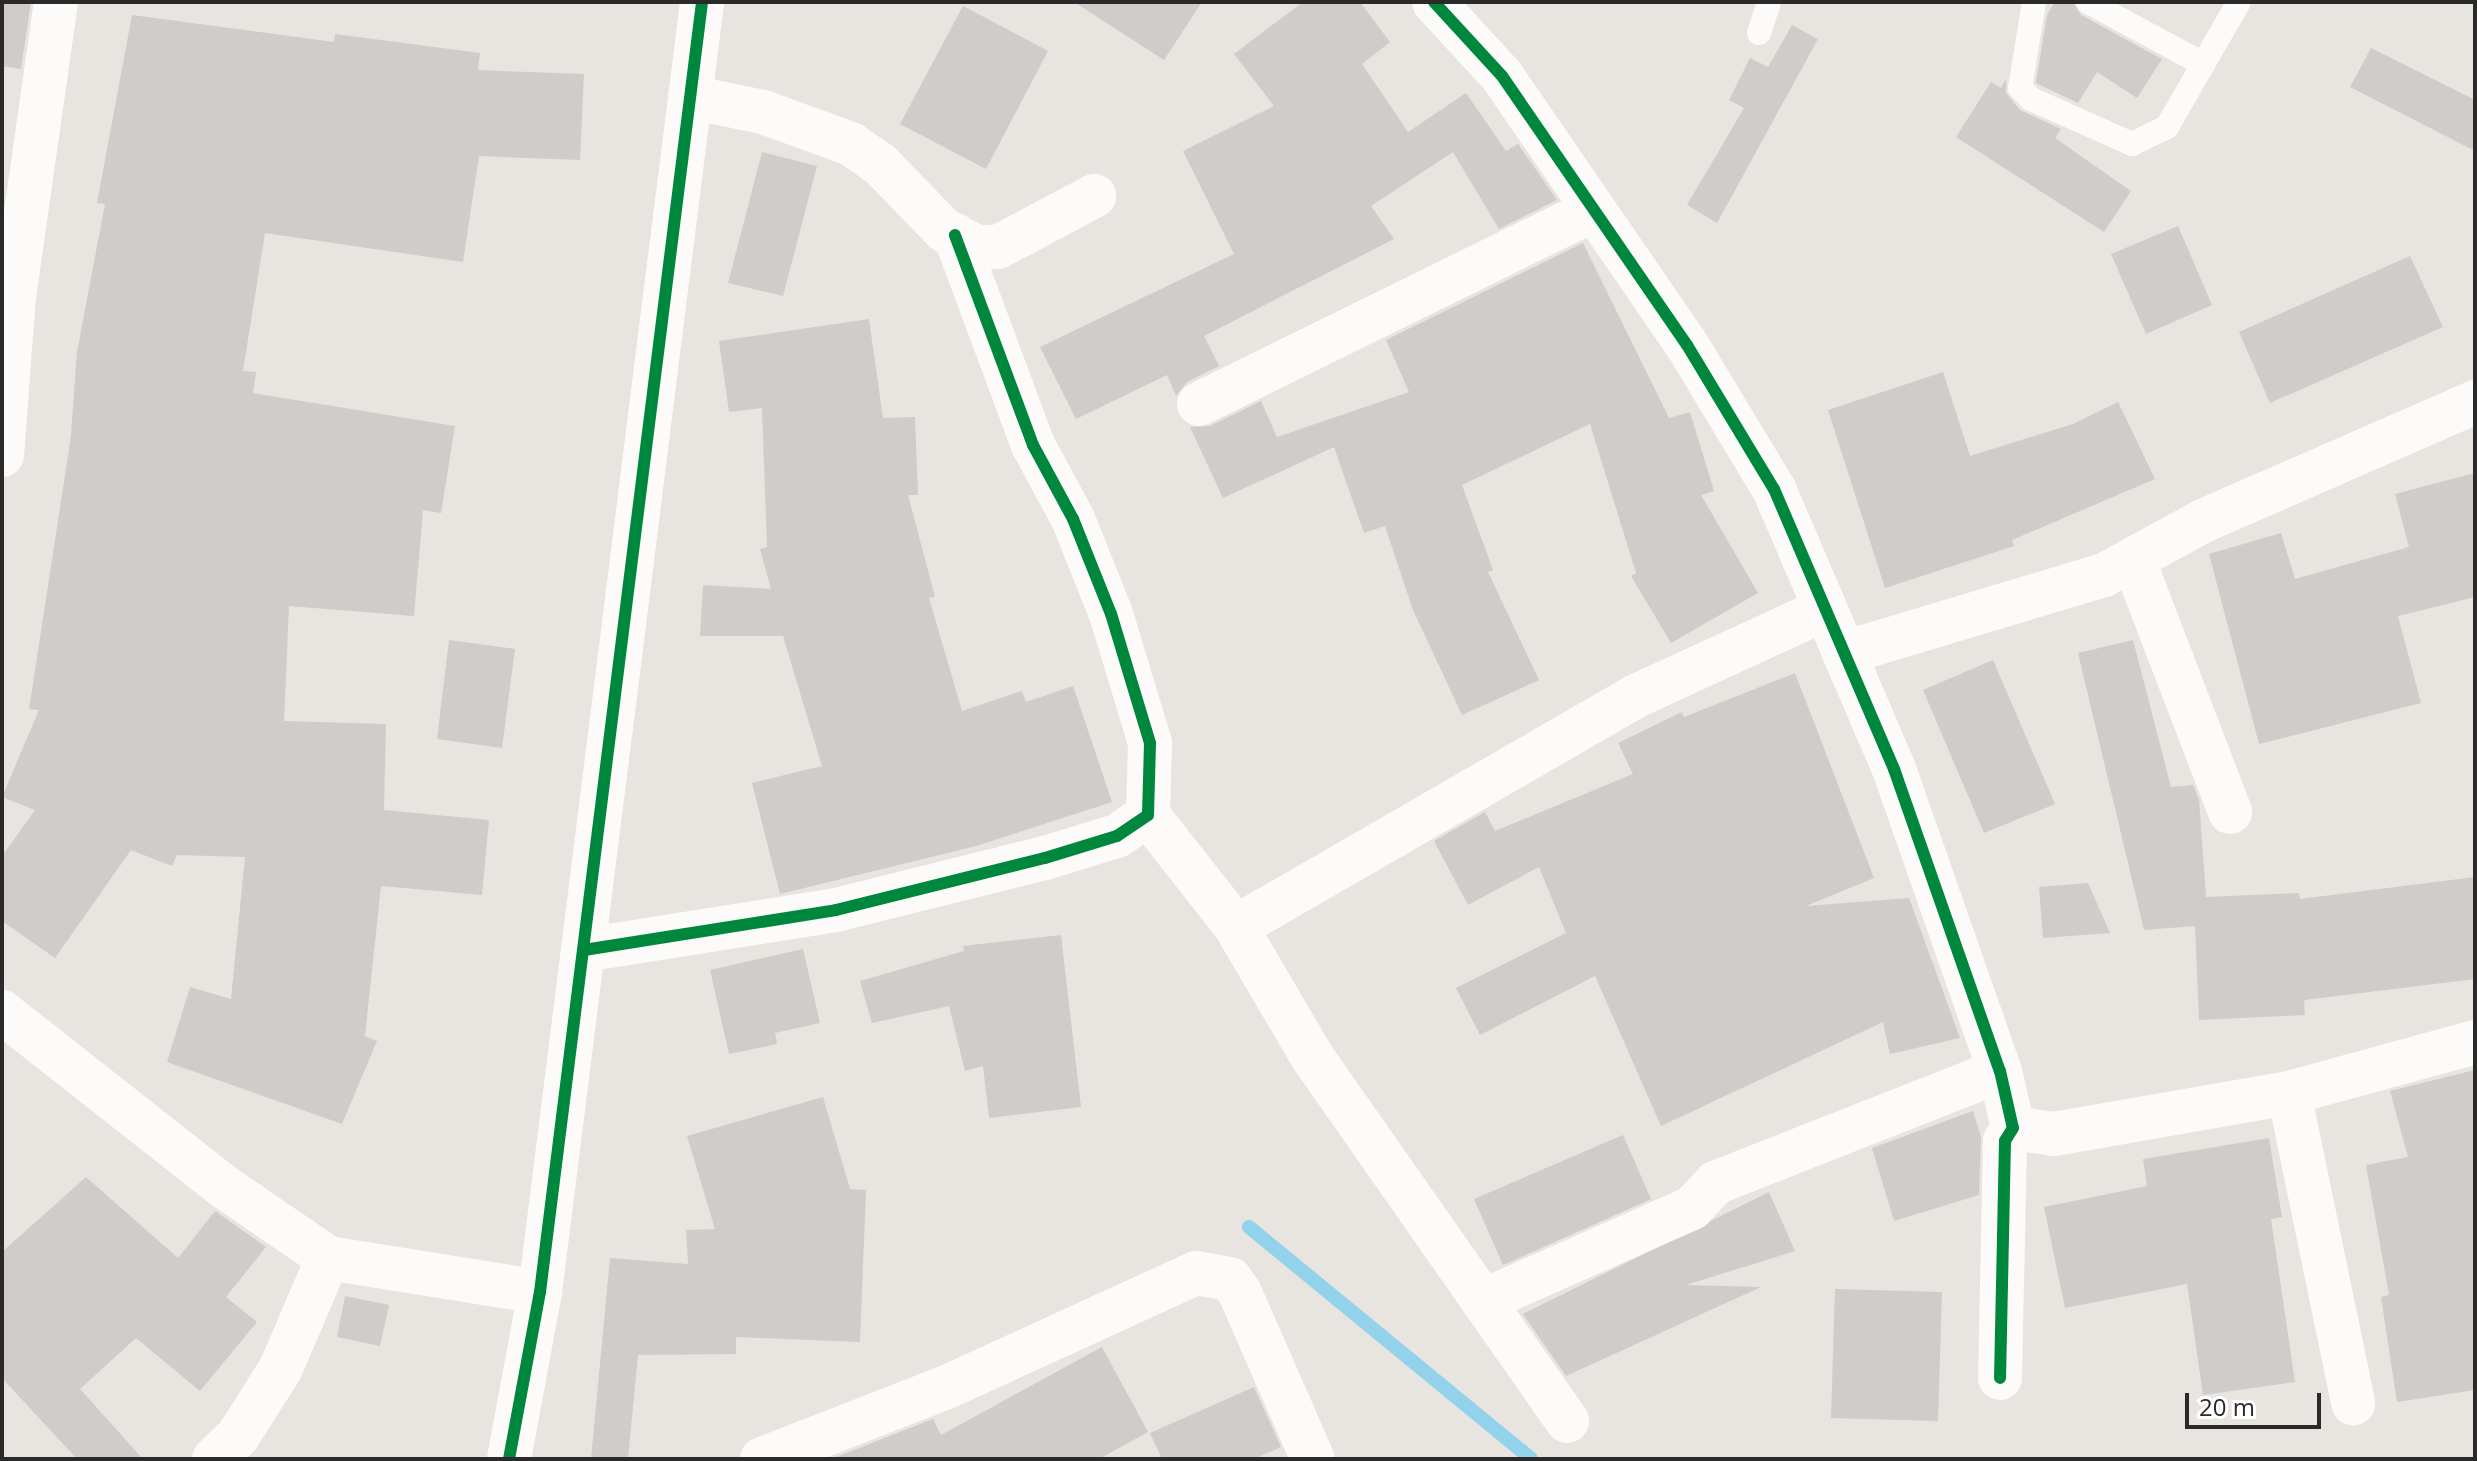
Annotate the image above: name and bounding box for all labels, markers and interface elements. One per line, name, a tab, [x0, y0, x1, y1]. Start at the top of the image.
scale bar	[2189, 1377, 2325, 1427]
text: 20 m	[2199, 1390, 2255, 1423]

